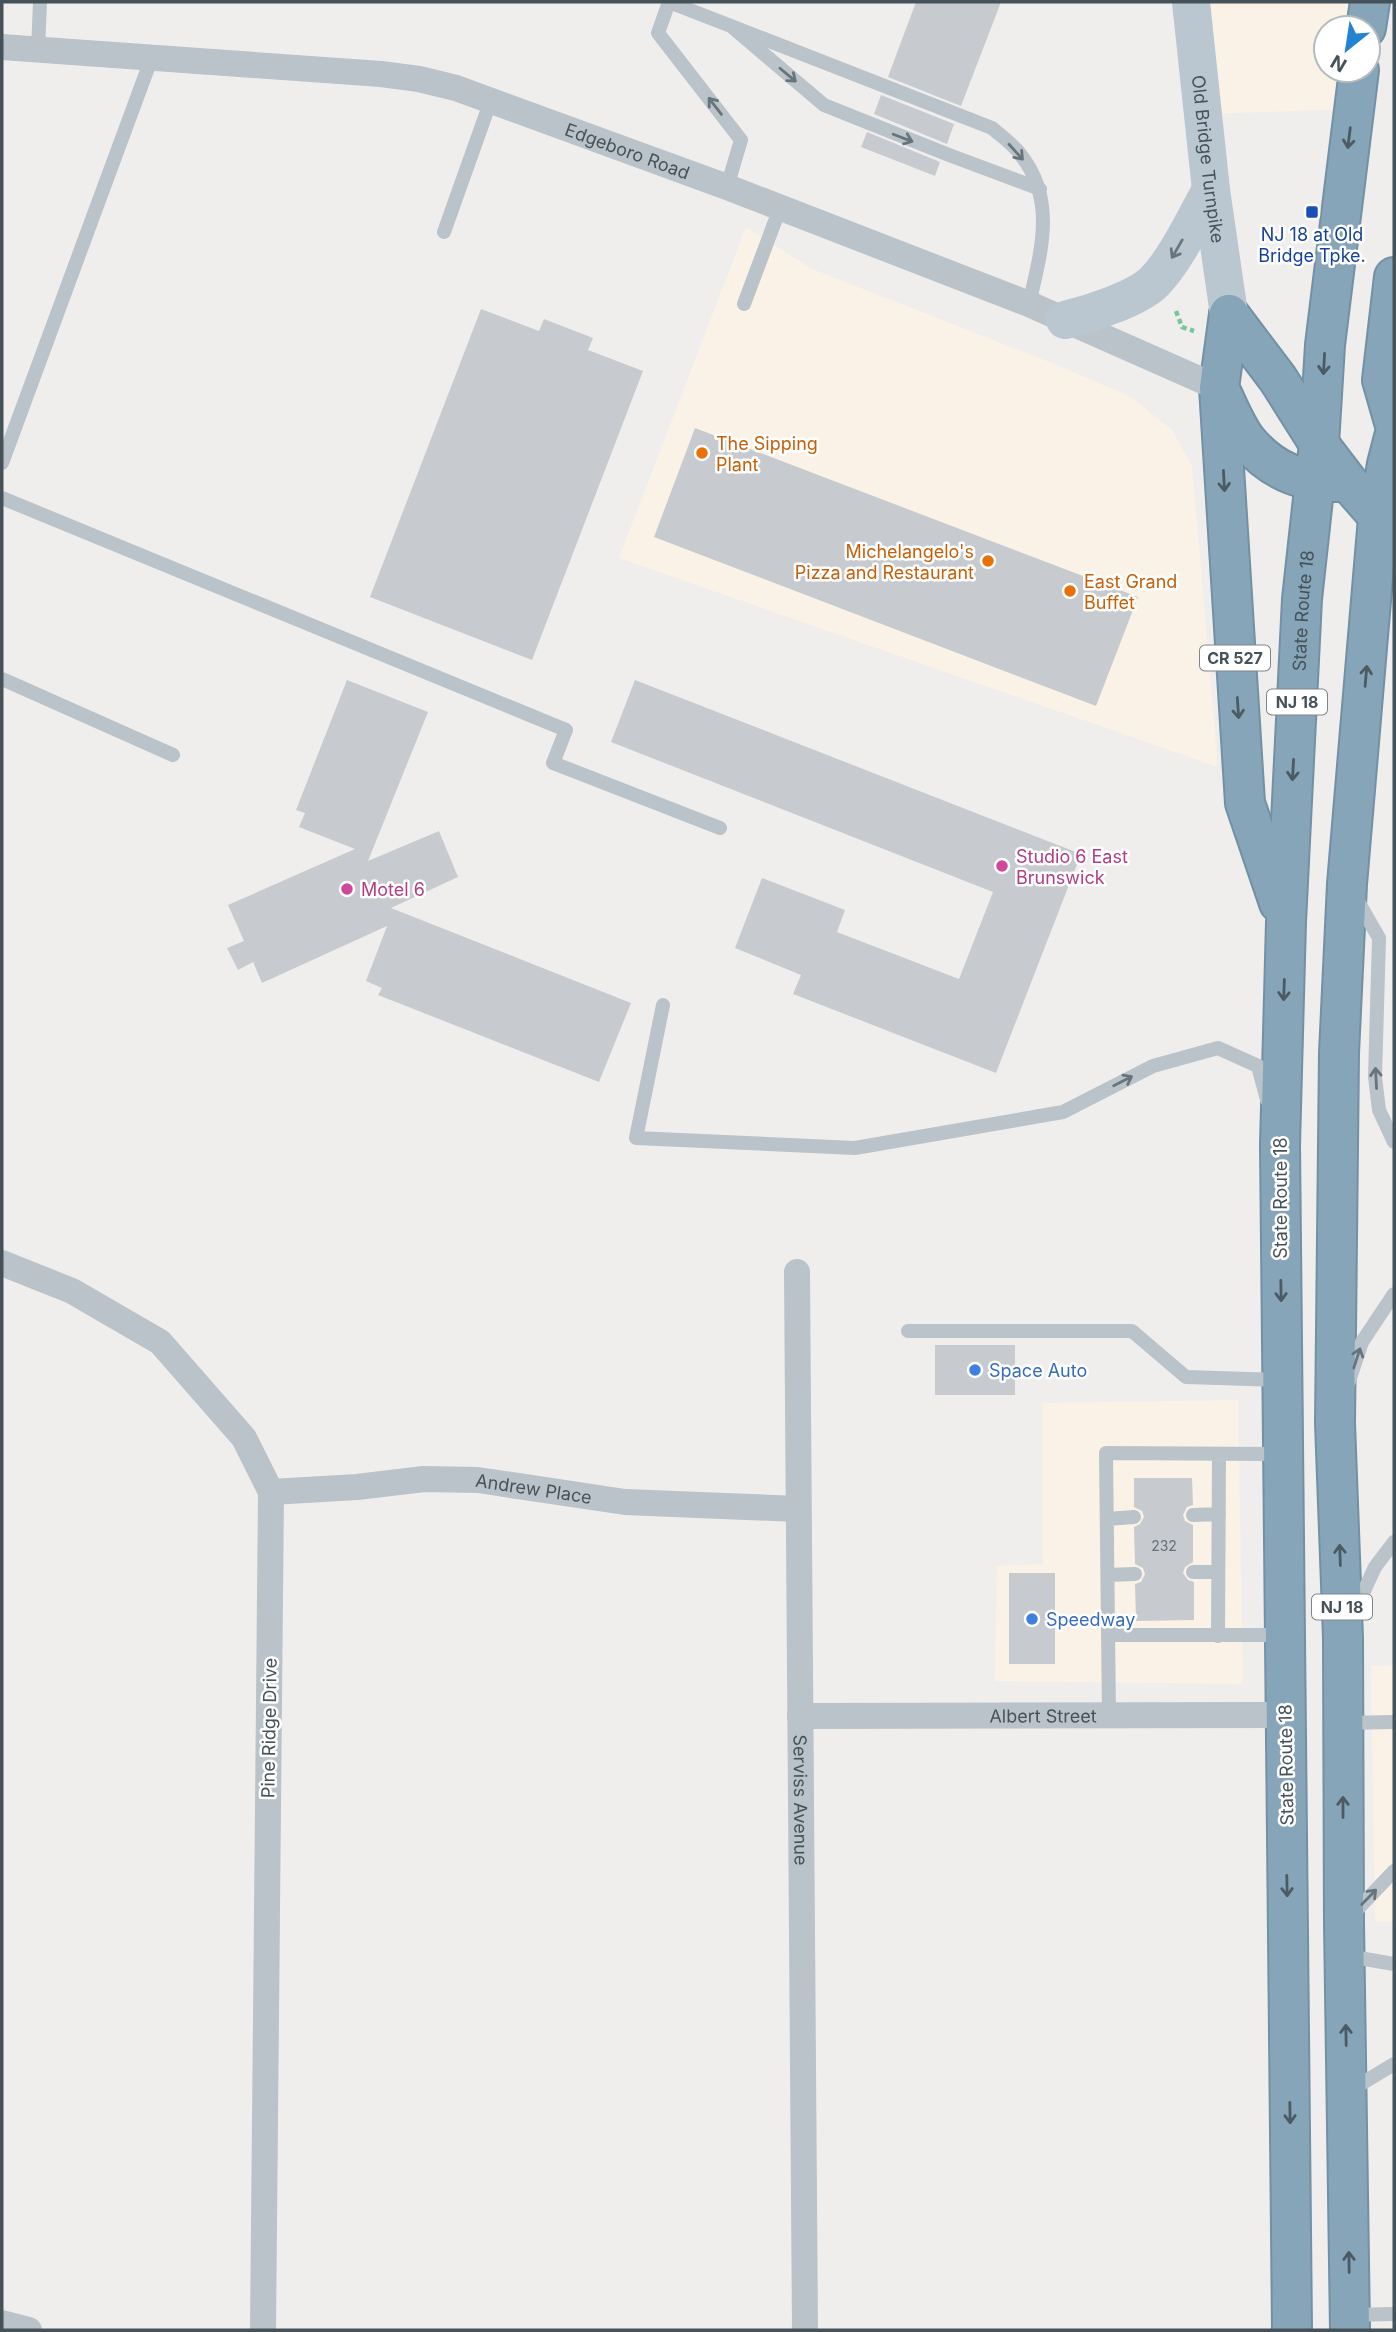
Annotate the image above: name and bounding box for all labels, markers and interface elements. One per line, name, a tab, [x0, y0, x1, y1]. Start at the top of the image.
north arrow	[1312, 14, 1382, 84]
text: N	[1327, 50, 1351, 77]
one-way arrow	[779, 67, 797, 83]
street label: Old Bridge Turnpike	[1188, 74, 1229, 244]
one-way arrow	[707, 97, 722, 116]
street label: Edgeboro Road	[562, 118, 693, 183]
one-way arrow	[1342, 126, 1355, 148]
one-way arrow	[892, 132, 914, 145]
one-way arrow	[1008, 143, 1024, 161]
marker: NJ 18 at Old Bridge Tpke.	[1304, 204, 1320, 220]
place label: NJ 18 at Old Bridge Tpke.	[1258, 224, 1366, 266]
one-way arrow	[1170, 238, 1183, 259]
one-way arrow	[1318, 352, 1331, 375]
place label: The Sipping Plant	[716, 433, 818, 475]
marker: The Sipping Plant	[694, 445, 710, 461]
one-way arrow	[1217, 469, 1230, 492]
place label: Michelangelo's Pizza and Restaurant	[795, 541, 974, 583]
street label: State Route 18	[1288, 549, 1318, 672]
marker: Michelangelo's Pizza and Restaurant	[980, 553, 996, 569]
place label: East Grand Buffet	[1084, 571, 1177, 613]
marker: East Grand Buffet	[1062, 583, 1078, 599]
road number: CR 527	[1200, 646, 1270, 670]
one-way arrow	[1360, 665, 1373, 688]
road number: NJ 18	[1267, 690, 1327, 715]
one-way arrow	[1232, 696, 1245, 719]
one-way arrow	[1287, 759, 1300, 782]
place label: Studio 6 East Brunswick	[1016, 846, 1128, 888]
marker: Studio 6 East Brunswick	[994, 858, 1010, 874]
place label: Motel 6	[361, 879, 425, 900]
marker: Motel 6	[339, 881, 355, 897]
one-way arrow	[1277, 978, 1291, 1001]
one-way arrow	[1370, 1067, 1383, 1090]
one-way arrow	[1112, 1074, 1133, 1088]
street label: State Route 18	[1270, 1137, 1291, 1259]
one-way arrow	[1274, 1279, 1288, 1302]
one-way arrow	[1351, 1347, 1364, 1369]
place label: Space Auto	[989, 1360, 1087, 1381]
marker: Space Auto	[967, 1362, 983, 1378]
street label: Andrew Place	[474, 1469, 593, 1507]
house number: 232	[1151, 1537, 1177, 1554]
one-way arrow	[1333, 1544, 1346, 1567]
road number: NJ 18	[1312, 1595, 1372, 1620]
place label: Speedway	[1046, 1609, 1135, 1630]
marker: Speedway	[1024, 1611, 1040, 1627]
street label: Pine Ridge Drive	[257, 1658, 281, 1798]
street label: State Route 18	[1274, 1704, 1298, 1826]
street label: Albert Street	[989, 1705, 1097, 1726]
street label: Serviss Avenue	[790, 1734, 812, 1866]
one-way arrow	[1336, 1796, 1350, 1819]
one-way arrow	[1280, 1874, 1294, 1897]
one-way arrow	[1361, 1889, 1378, 1906]
one-way arrow	[1339, 2023, 1352, 2046]
one-way arrow	[1283, 2102, 1296, 2125]
one-way arrow	[1343, 2251, 1356, 2274]

